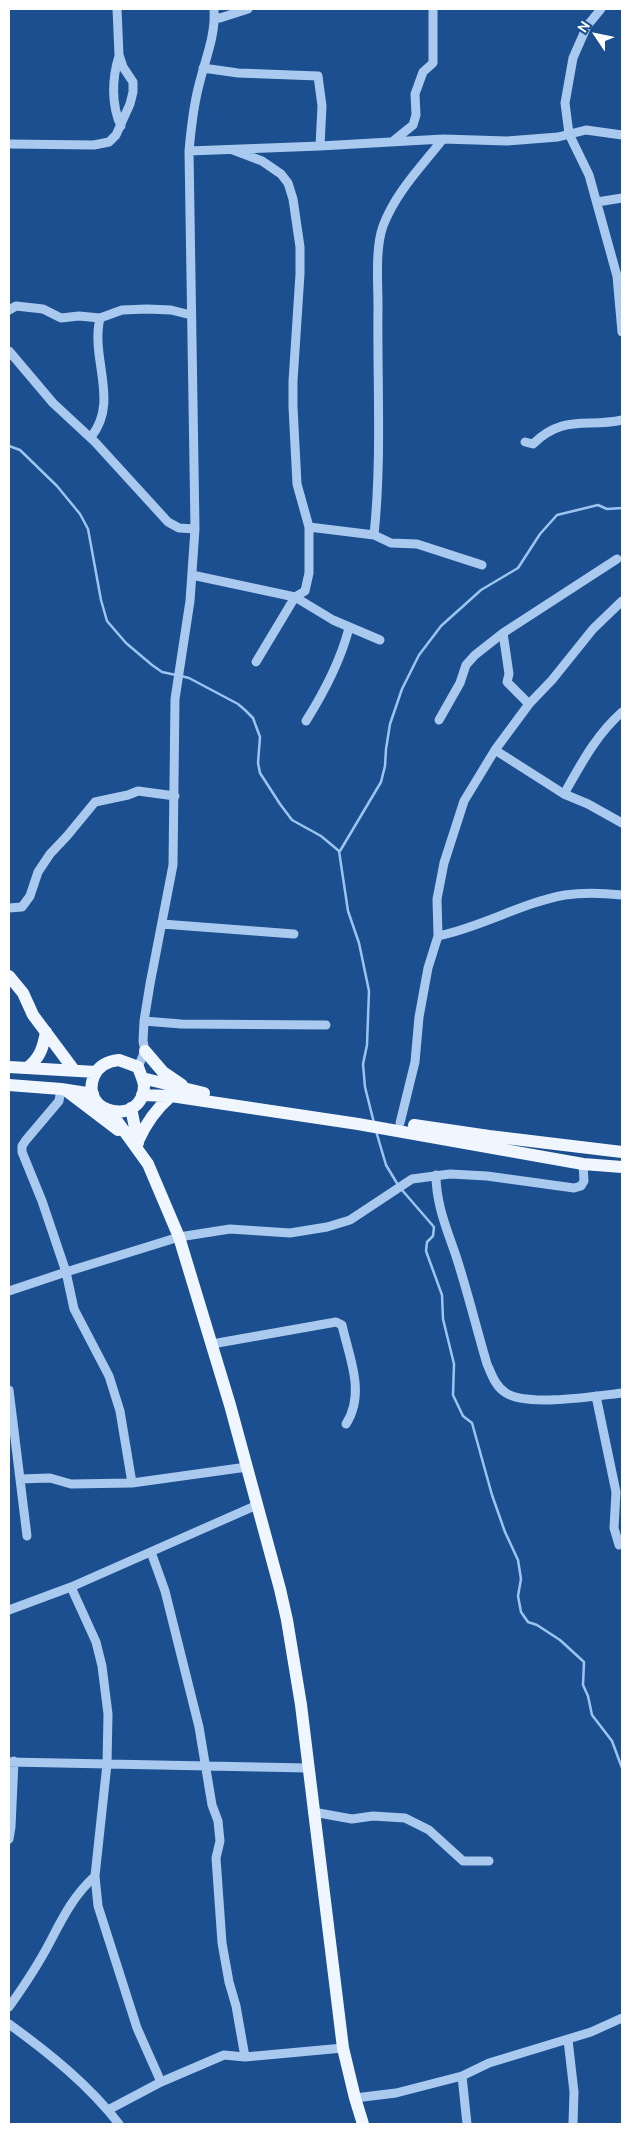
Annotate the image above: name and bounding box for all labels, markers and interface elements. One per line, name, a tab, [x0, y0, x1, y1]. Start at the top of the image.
north arrow	[571, 10, 621, 60]
text: N	[574, 18, 593, 35]

